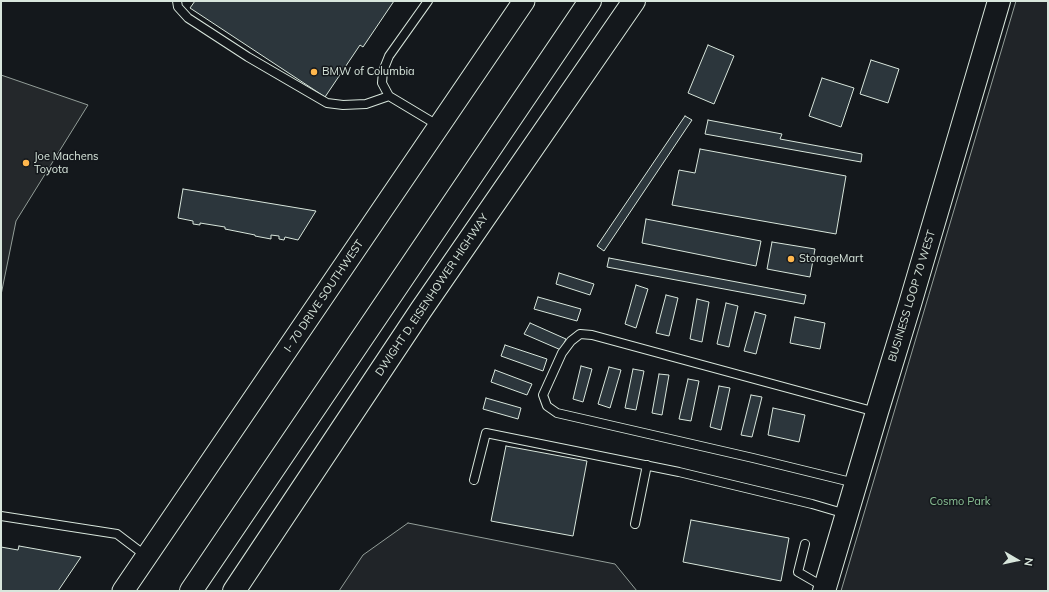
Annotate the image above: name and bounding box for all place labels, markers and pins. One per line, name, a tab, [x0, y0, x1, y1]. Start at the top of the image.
place label: BMW of Columbia	[322, 65, 415, 79]
marker: BMW of Columbia	[309, 67, 319, 77]
place label: Joe Machens Toyota	[34, 150, 99, 176]
marker: Joe Machens Toyota	[21, 158, 31, 168]
place label: StorageMart	[799, 252, 863, 266]
marker: StorageMart	[786, 254, 796, 264]

